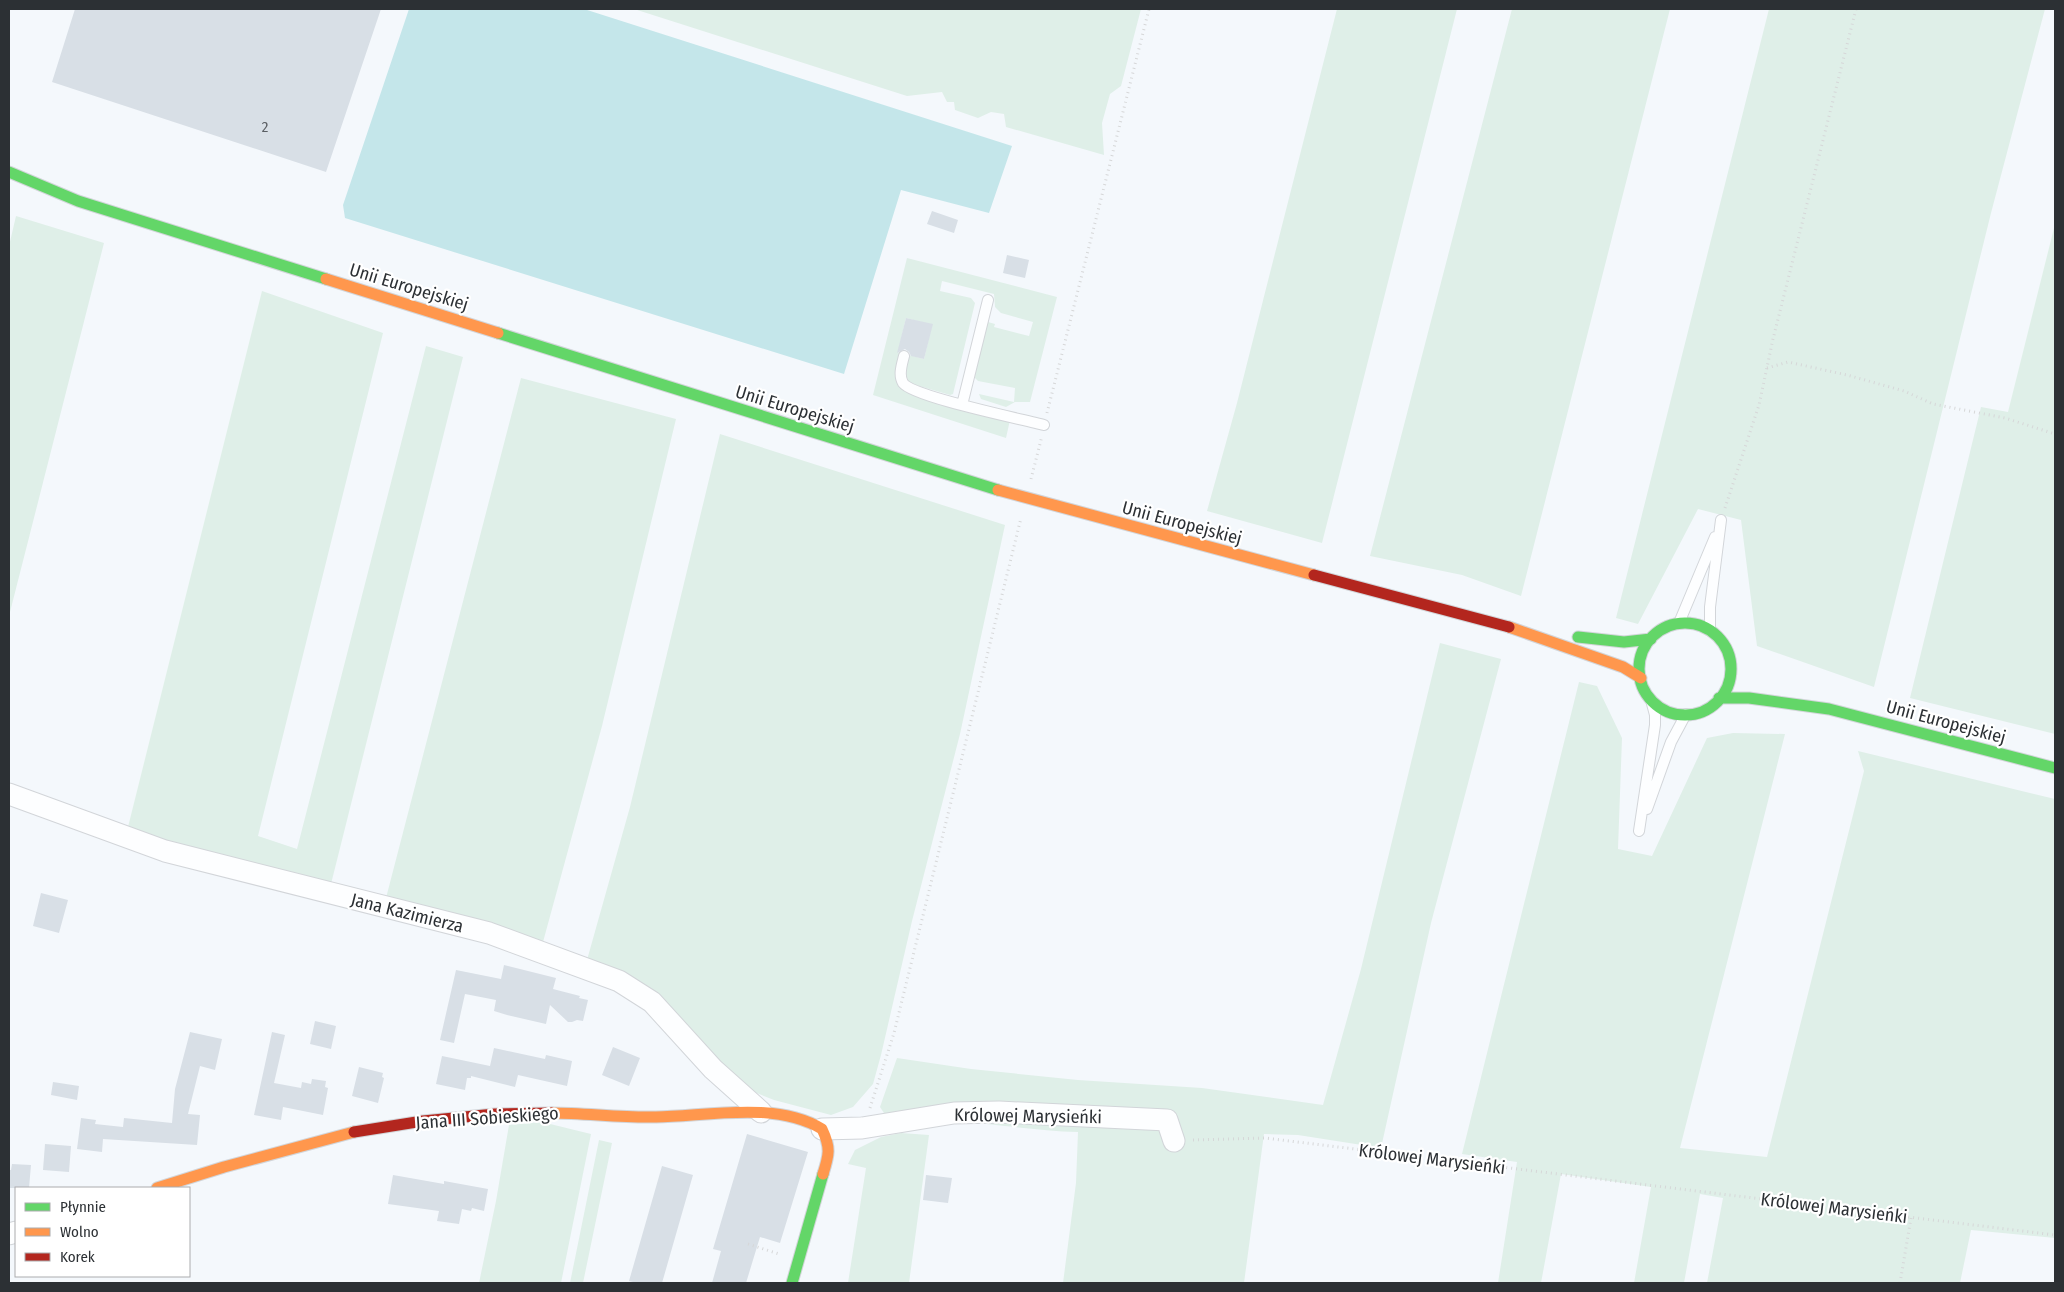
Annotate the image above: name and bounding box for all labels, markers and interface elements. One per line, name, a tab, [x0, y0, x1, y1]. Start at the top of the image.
house number: 2	[262, 118, 269, 136]
street label: Unii Europejskiej	[347, 258, 471, 316]
street label: Unii Europejskiej	[733, 380, 857, 438]
street label: Unii Europejskiej	[1120, 496, 1244, 550]
street label: Unii Europejskiej	[1884, 695, 2008, 749]
street label: Jana Kazimierza	[348, 888, 466, 938]
street label: Jana III Sobieskiego	[415, 1102, 559, 1134]
street label: Królowej Marysieńki	[954, 1104, 1102, 1128]
street label: Królowej Marysieńki	[1357, 1139, 1507, 1179]
legend	[15, 1187, 190, 1277]
street label: Królowej Marysieńki	[1759, 1188, 1909, 1228]
text: Płynnie	[60, 1198, 106, 1216]
text: Wolno	[60, 1223, 99, 1241]
text: Korek	[60, 1248, 95, 1266]

